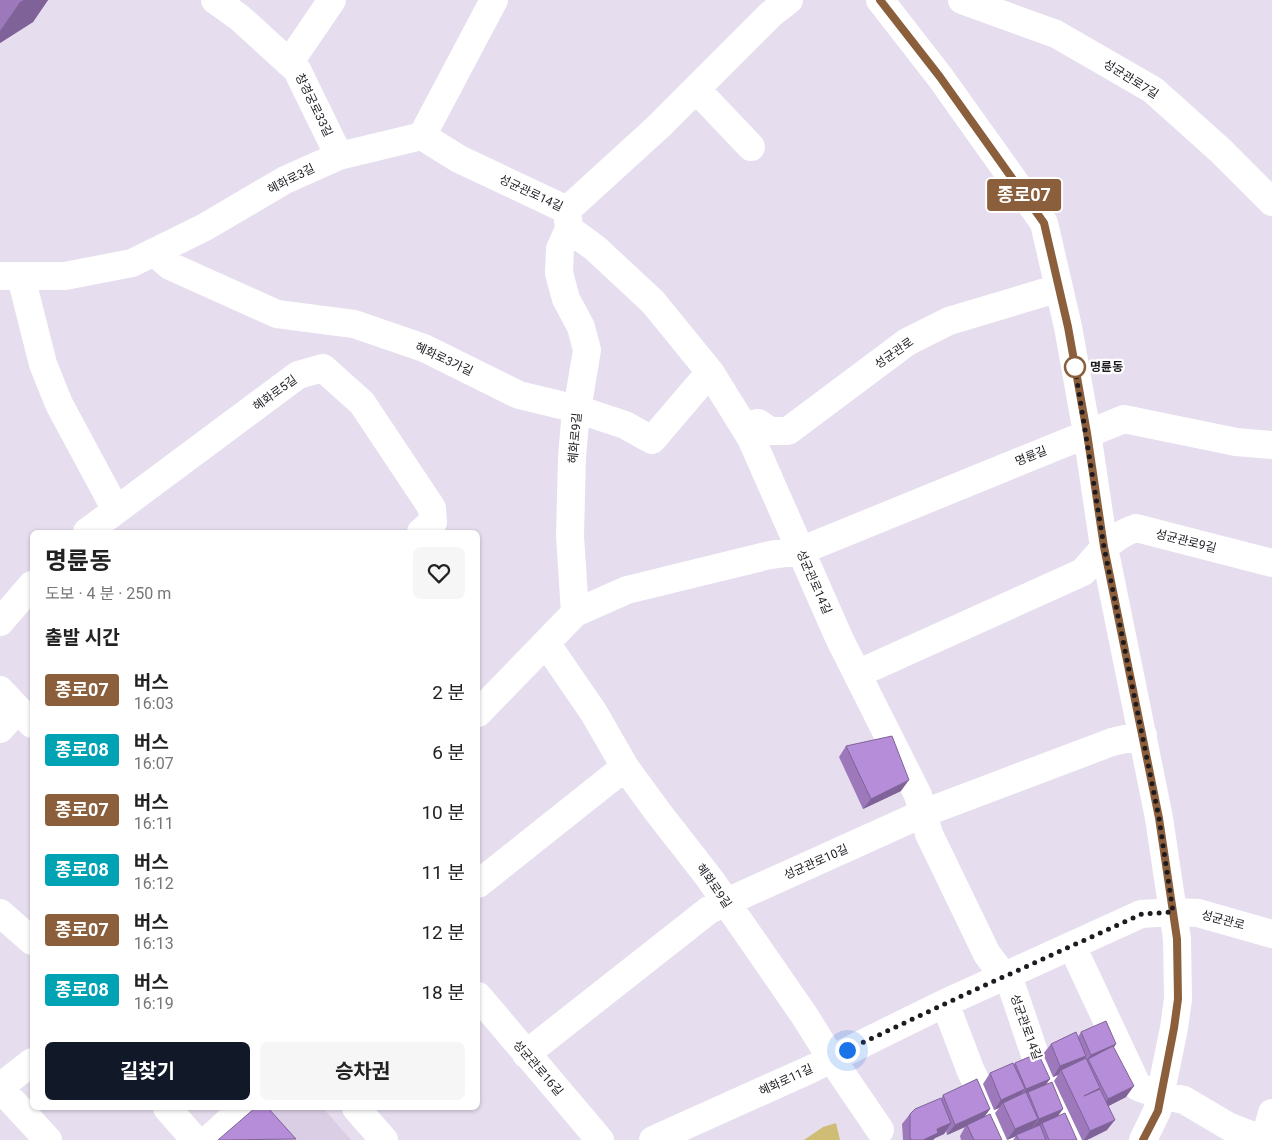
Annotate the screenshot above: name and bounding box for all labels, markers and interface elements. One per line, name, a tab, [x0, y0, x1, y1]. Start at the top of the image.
street label: 성균관로7길	[1101, 57, 1161, 101]
street label: 창경궁로33길	[293, 71, 335, 139]
street label: 혜화로3길	[265, 161, 317, 197]
street label: 성균관로14길	[497, 172, 565, 214]
line badge: 종로07	[989, 179, 1059, 211]
text: 종로07	[997, 184, 1051, 205]
street label: 성균관로	[872, 335, 916, 371]
street label: 혜화로3가길	[413, 340, 475, 378]
marker: 명륜동	[1064, 356, 1086, 378]
place label: 명륜동	[1090, 360, 1123, 374]
street label: 혜화로5길	[250, 372, 300, 414]
street label: 혜화로9길	[566, 412, 584, 464]
street label: 명륜길	[1013, 443, 1049, 469]
street label: 성균관로9길	[1154, 527, 1218, 555]
text: 명륜동	[45, 547, 111, 575]
button: heart	[413, 547, 465, 599]
street label: 성균관로14길	[794, 548, 834, 616]
text: 도보 · 4 분 · 250 m	[45, 584, 171, 603]
text: 출발 시간	[45, 626, 120, 649]
text: 버스	[134, 671, 169, 694]
text: 종로07	[55, 679, 109, 700]
text: 2 분	[432, 681, 465, 704]
text: 16:03	[134, 694, 174, 713]
text: 버스	[134, 731, 169, 754]
text: 종로08	[55, 739, 109, 760]
text: 6 분	[432, 741, 465, 764]
text: 16:07	[134, 754, 174, 773]
text: 버스	[134, 791, 169, 814]
text: 종로07	[55, 799, 109, 820]
text: 10 분	[421, 801, 465, 824]
text: 16:11	[134, 814, 174, 833]
street label: 성균관로10길	[782, 842, 850, 882]
text: 버스	[134, 851, 169, 874]
text: 종로08	[55, 859, 109, 880]
text: 11 분	[421, 861, 465, 884]
street label: 혜화로9길	[694, 861, 734, 911]
text: 16:12	[134, 874, 174, 893]
street label: 성균관로	[1200, 908, 1246, 932]
text: 버스	[134, 911, 169, 934]
text: 종로07	[55, 919, 109, 940]
text: 12 분	[421, 921, 465, 944]
text: 16:13	[134, 934, 174, 953]
text: 버스	[134, 971, 169, 994]
text: 종로08	[55, 979, 109, 1000]
text: 18 분	[421, 981, 465, 1004]
street label: 성균관로14길	[1008, 992, 1044, 1062]
text: 16:19	[134, 994, 174, 1013]
street label: 성균관로16길	[510, 1037, 566, 1099]
your location	[835, 1038, 860, 1063]
button: 길찾기	[45, 1042, 250, 1100]
button: 승차권	[260, 1042, 465, 1100]
street label: 혜화로11길	[757, 1061, 815, 1099]

